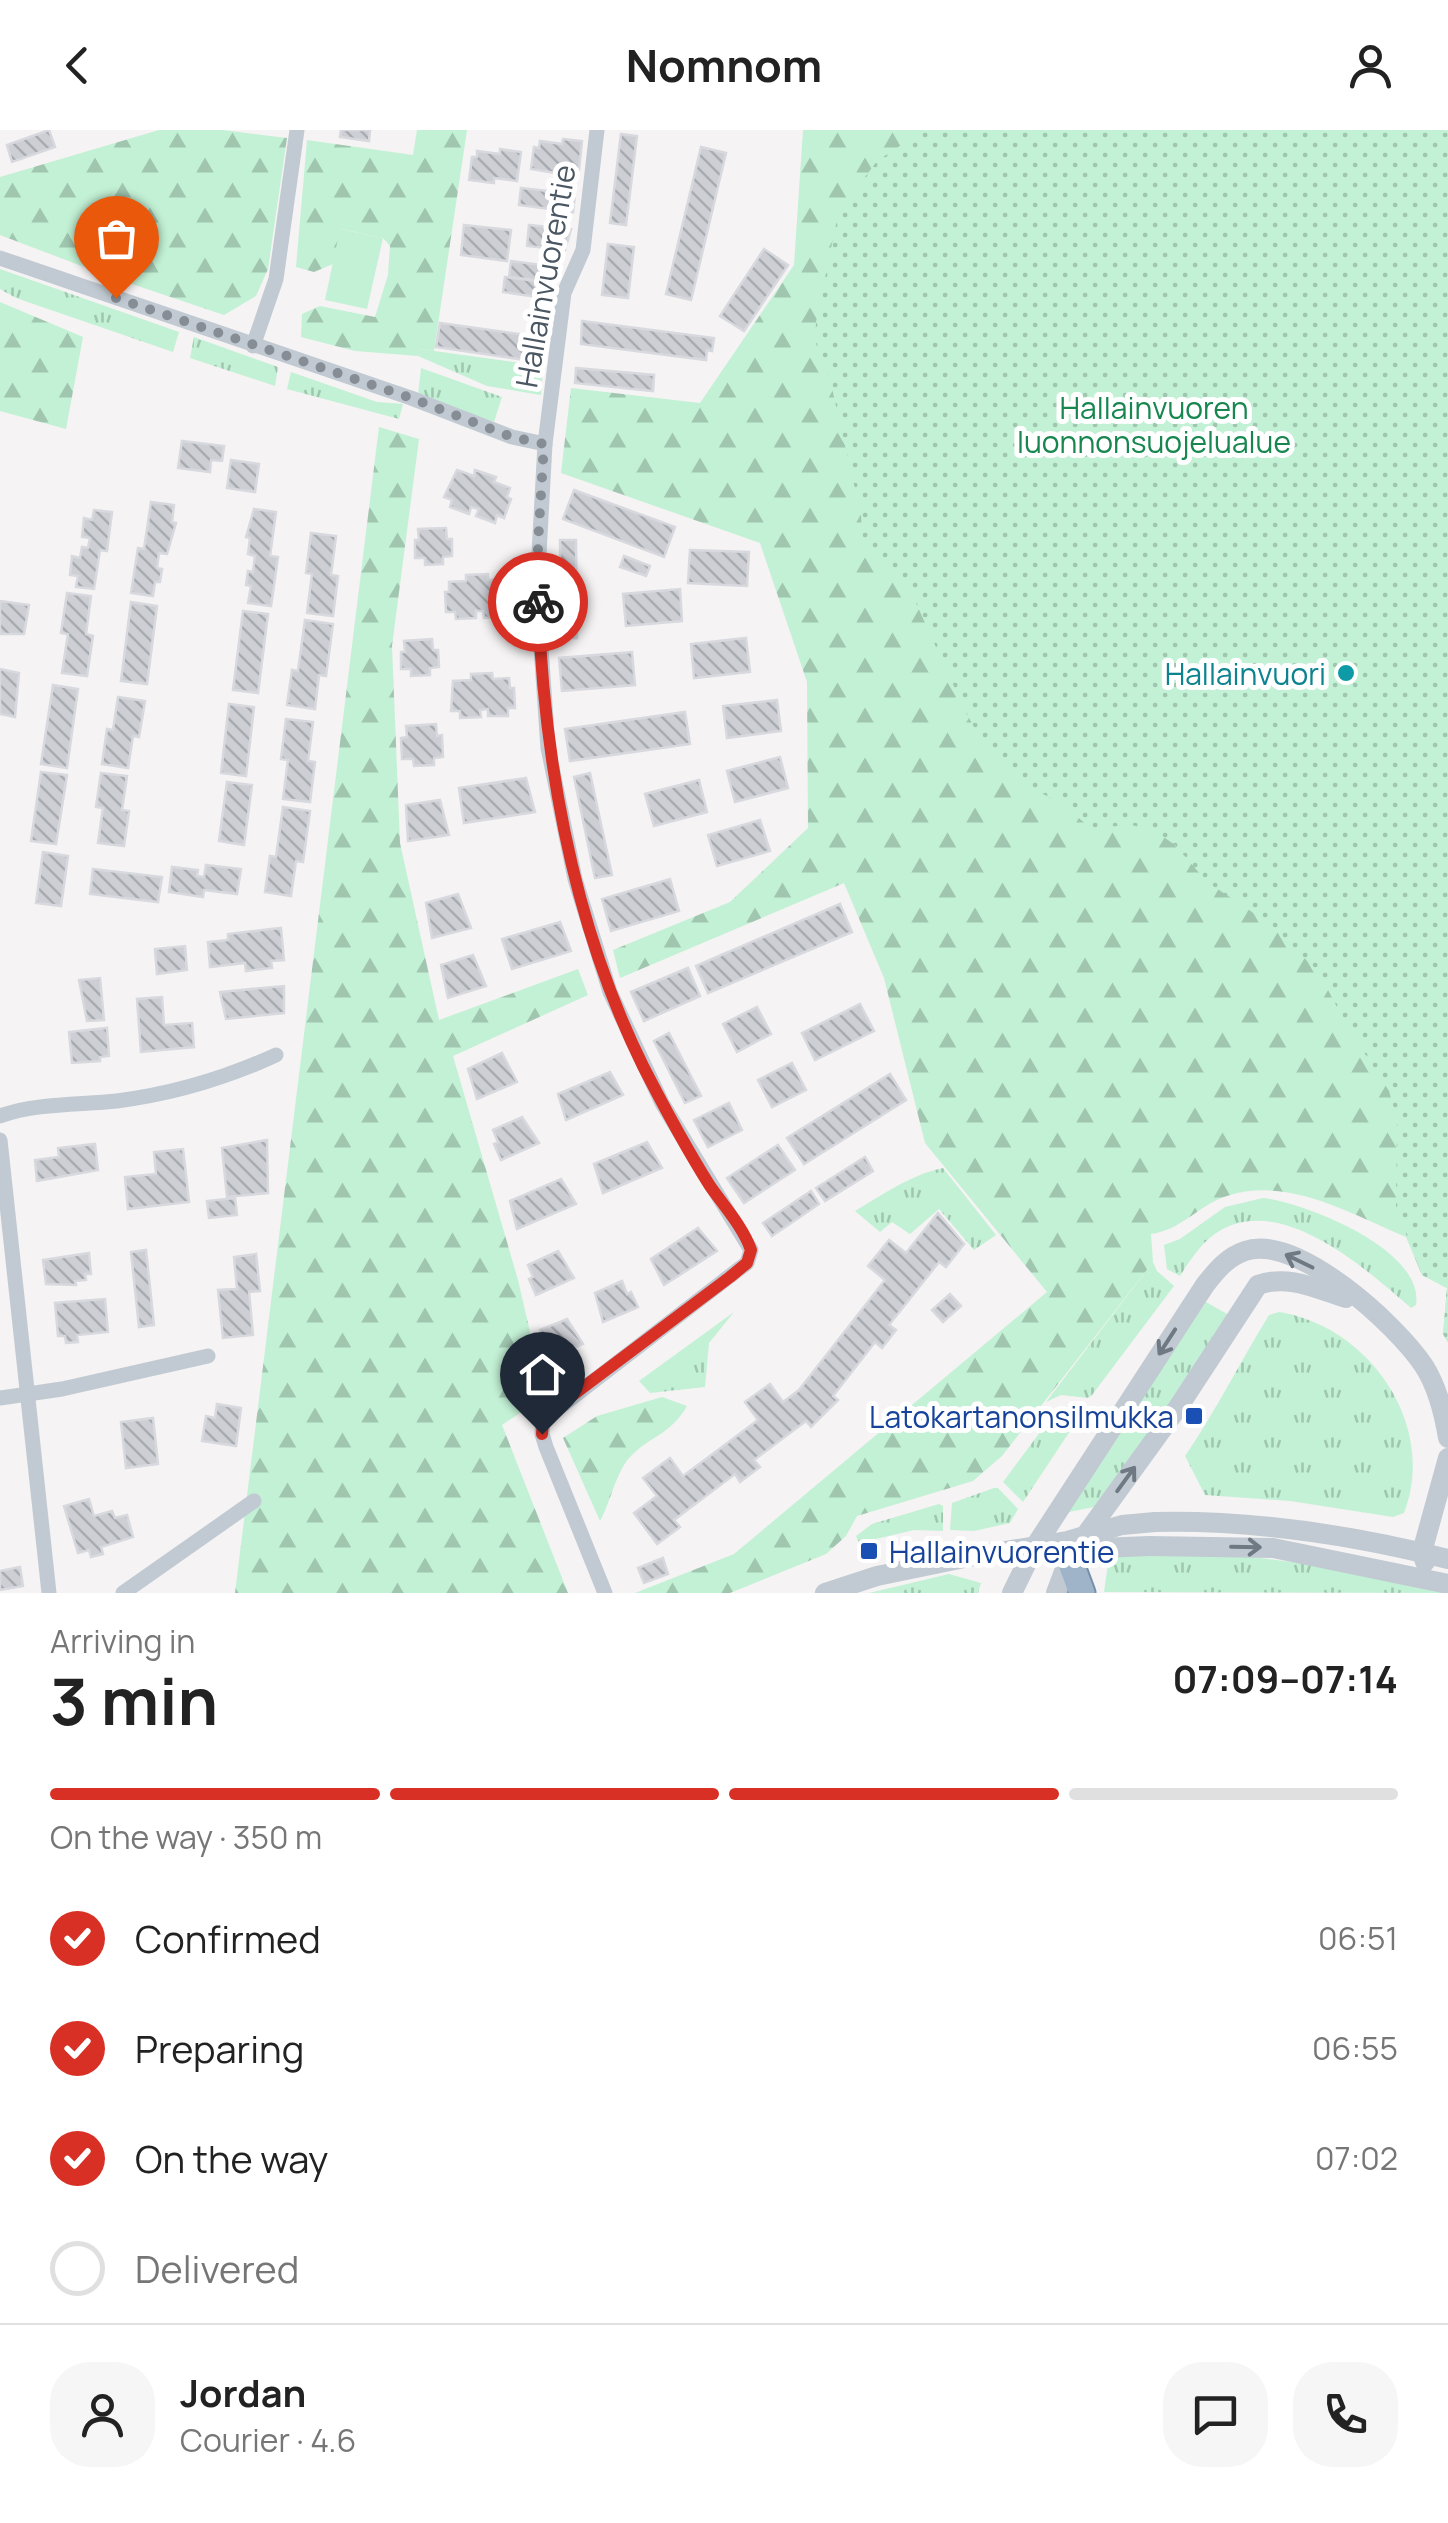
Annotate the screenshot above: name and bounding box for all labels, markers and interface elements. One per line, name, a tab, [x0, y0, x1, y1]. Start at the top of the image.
text: Nomnom	[626, 34, 822, 96]
icon: back	[50, 38, 105, 93]
icon: person	[1343, 38, 1398, 93]
street label: Hallainvuorentie	[505, 161, 585, 391]
pin	[74, 196, 159, 299]
icon: bag	[89, 211, 144, 266]
park label: Hallainvuoren luonnonsuojelualue	[1017, 387, 1291, 462]
courier	[488, 552, 588, 652]
icon: bike	[511, 575, 566, 630]
place label: Hallainvuori	[1165, 653, 1326, 694]
marker: Hallainvuori	[1335, 662, 1357, 684]
one-way arrow	[1284, 1250, 1314, 1269]
one-way arrow	[1157, 1328, 1178, 1356]
pin	[500, 1332, 585, 1435]
icon: home	[515, 1347, 570, 1402]
place label: Latokartanonsilmukka	[869, 1396, 1174, 1437]
marker: Latokartanonsilmukka	[1183, 1405, 1205, 1427]
one-way arrow	[1116, 1465, 1137, 1493]
place label: Hallainvuorentie	[889, 1531, 1114, 1572]
one-way arrow	[1230, 1538, 1262, 1557]
marker: Hallainvuorentie	[858, 1540, 880, 1562]
text: Arriving in	[50, 1619, 195, 1663]
text: 07:09–07:14	[1173, 1652, 1398, 1704]
text: 3 min	[50, 1656, 218, 1745]
text: On the way · 350 m	[50, 1815, 322, 1859]
icon: check	[50, 1911, 105, 1966]
text: Confirmed	[135, 1912, 321, 1964]
text: 06:51	[1318, 1916, 1398, 1960]
icon: check	[50, 2021, 105, 2076]
text: Preparing	[135, 2022, 304, 2074]
text: 06:55	[1312, 2026, 1398, 2070]
icon: check	[50, 2131, 105, 2186]
text: On the way	[135, 2132, 328, 2184]
text: 07:02	[1315, 2136, 1398, 2180]
text: Delivered	[135, 2242, 299, 2294]
button: person	[50, 2362, 155, 2467]
button: chat	[1163, 2362, 1268, 2467]
button: phone	[1293, 2362, 1398, 2467]
text: Jordan	[180, 2366, 306, 2418]
text: Courier · 4.6	[180, 2418, 356, 2462]

